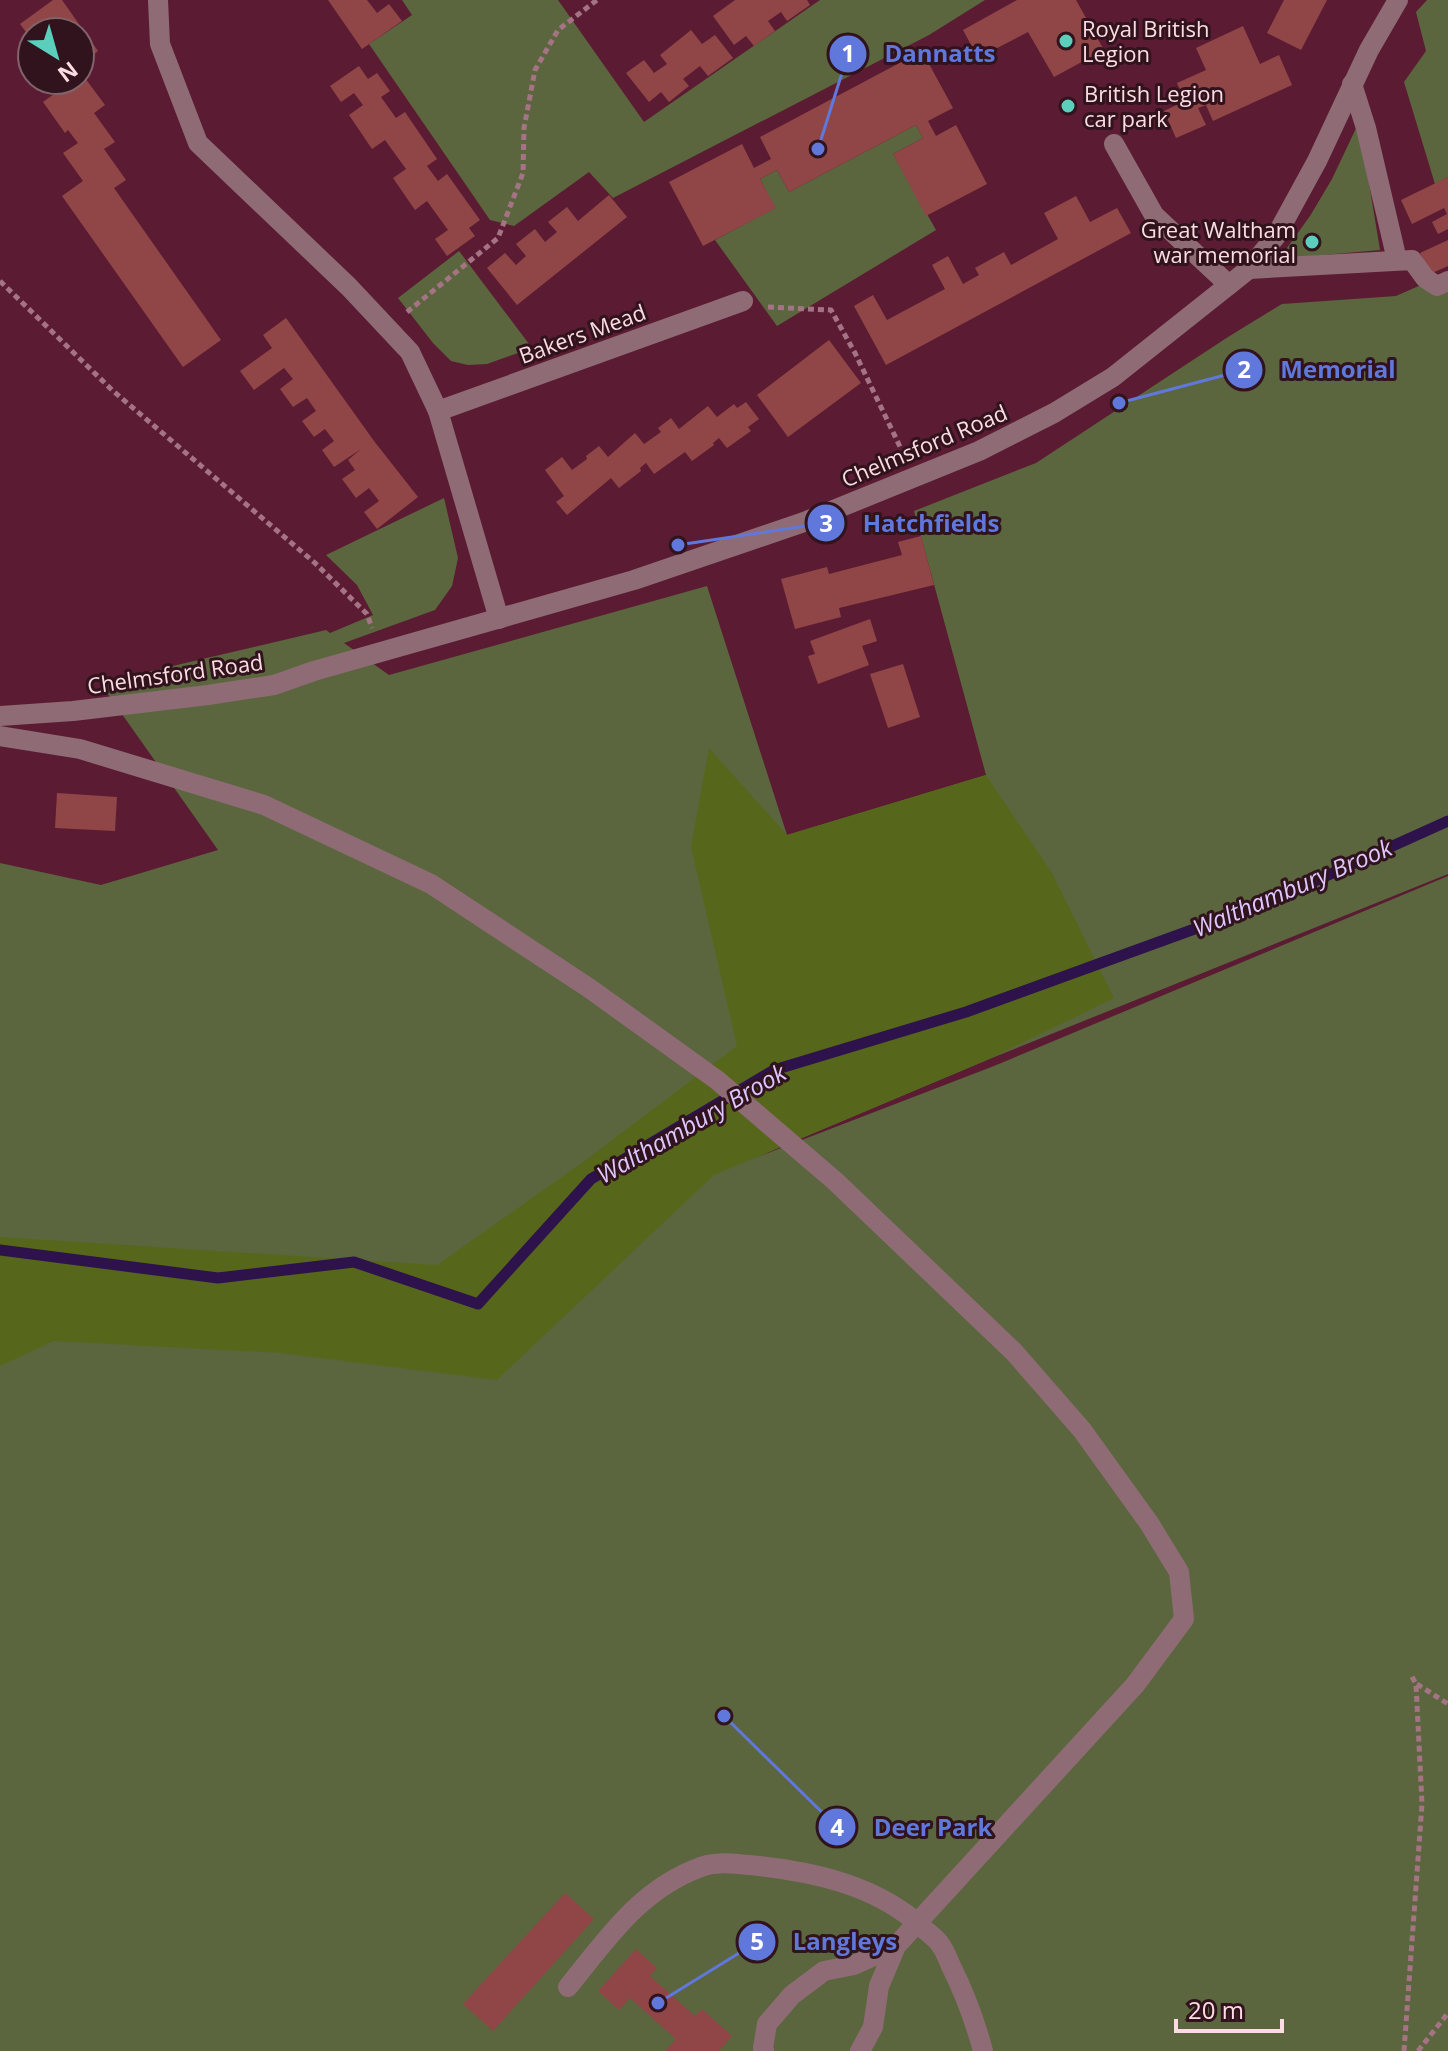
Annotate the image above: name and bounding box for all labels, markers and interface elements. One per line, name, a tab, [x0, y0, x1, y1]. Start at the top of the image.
place label: Royal British Legion	[1082, 13, 1209, 68]
north arrow	[16, 16, 96, 96]
callout: Dannatts	[828, 30, 1011, 78]
marker: Royal British Legion	[1057, 32, 1075, 50]
text: 1	[841, 36, 855, 69]
text: Dannatts	[884, 36, 996, 69]
text: N	[52, 55, 85, 90]
place label: British Legion car park	[1084, 78, 1224, 133]
marker: British Legion car park	[1059, 97, 1077, 115]
place label: Great Waltham war memorial	[1141, 214, 1296, 269]
marker: Great Waltham war memorial	[1303, 233, 1321, 251]
street label: Bakers Mead	[514, 296, 650, 370]
callout: Memorial	[1224, 346, 1412, 394]
text: 2	[1237, 352, 1251, 385]
text: Memorial	[1280, 352, 1396, 385]
street label: Chelmsford Road	[836, 397, 1012, 493]
callout: Hatchfields	[806, 499, 1015, 547]
text: 3	[819, 506, 833, 539]
text: Hatchfields	[863, 506, 999, 539]
street label: Chelmsford Road	[85, 646, 265, 700]
water label: Walthambury Brook	[1187, 830, 1398, 944]
water label: Walthambury Brook	[590, 1055, 793, 1191]
callout: Deer Park	[817, 1803, 1008, 1851]
text: 4	[830, 1810, 844, 1843]
text: Deer Park	[874, 1810, 992, 1843]
callout: Langleys	[737, 1918, 913, 1966]
text: 5	[750, 1924, 764, 1957]
text: Langleys	[793, 1924, 897, 1957]
scale bar	[1176, 1983, 1282, 2033]
text: 20 m	[1188, 1993, 1244, 2026]

